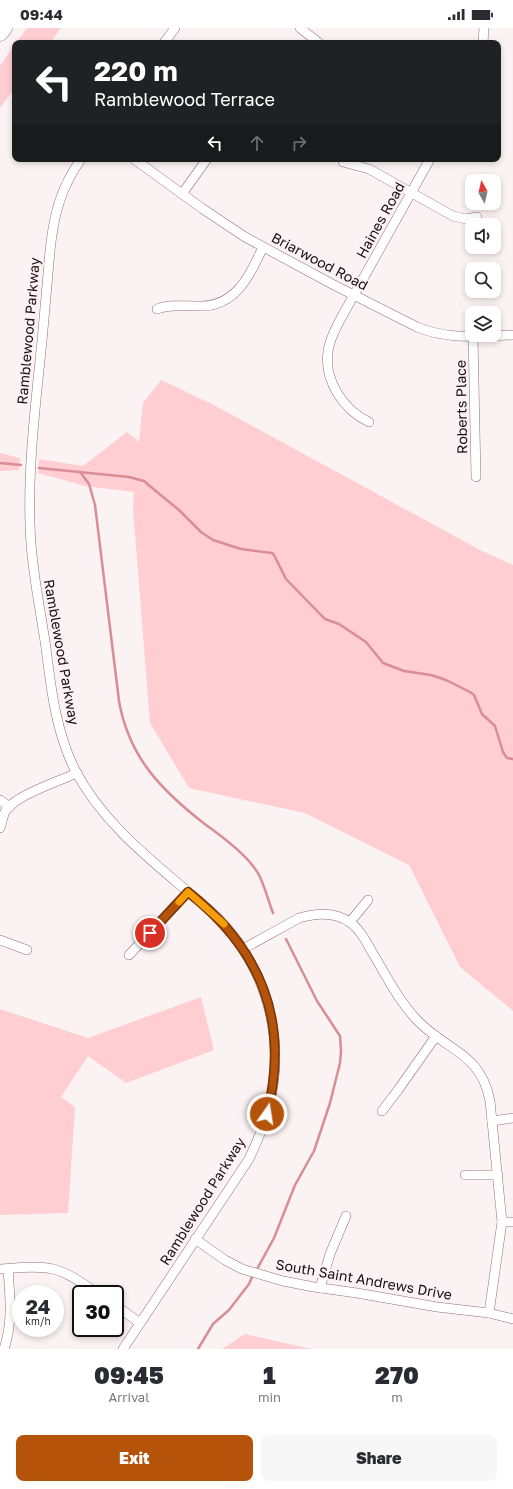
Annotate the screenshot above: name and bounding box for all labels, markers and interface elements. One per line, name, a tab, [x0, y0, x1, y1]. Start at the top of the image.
text: 09:44	[20, 5, 63, 23]
text: 220 m	[94, 54, 178, 87]
icon: left	[28, 56, 80, 108]
text: Ramblewood Terrace	[94, 88, 275, 110]
icon: left	[204, 132, 226, 154]
icon: ahead	[246, 132, 268, 154]
icon: right	[288, 132, 310, 154]
north arrow	[465, 174, 501, 210]
map controls	[465, 174, 501, 342]
street label: Haines Road	[352, 179, 408, 261]
button: sound	[465, 218, 501, 254]
street label: Briarwood Road	[269, 228, 371, 294]
street label: Ramblewood Parkway	[13, 257, 43, 405]
button: search	[465, 262, 501, 298]
button: layers	[465, 306, 501, 342]
street label: Roberts Place	[452, 360, 470, 454]
street label: Ramblewood Parkway	[41, 578, 83, 726]
pin	[133, 916, 167, 950]
icon: arrive	[139, 922, 161, 944]
position arrow	[246, 1093, 288, 1135]
street label: Ramblewood Parkway	[156, 1134, 248, 1268]
street label: South Saint Andrews Drive	[275, 1255, 453, 1303]
speed limit sign: 30	[72, 1285, 124, 1337]
text: 24	[26, 1294, 50, 1318]
text: km/h	[25, 1315, 51, 1327]
text: 09:45	[94, 1360, 164, 1389]
text: 1	[263, 1360, 276, 1389]
text: 270	[375, 1360, 419, 1389]
text: Arrival	[109, 1389, 149, 1405]
text: min	[258, 1389, 281, 1405]
text: m	[391, 1389, 403, 1405]
button: Exit	[16, 1435, 253, 1481]
button: Share	[261, 1435, 497, 1481]

